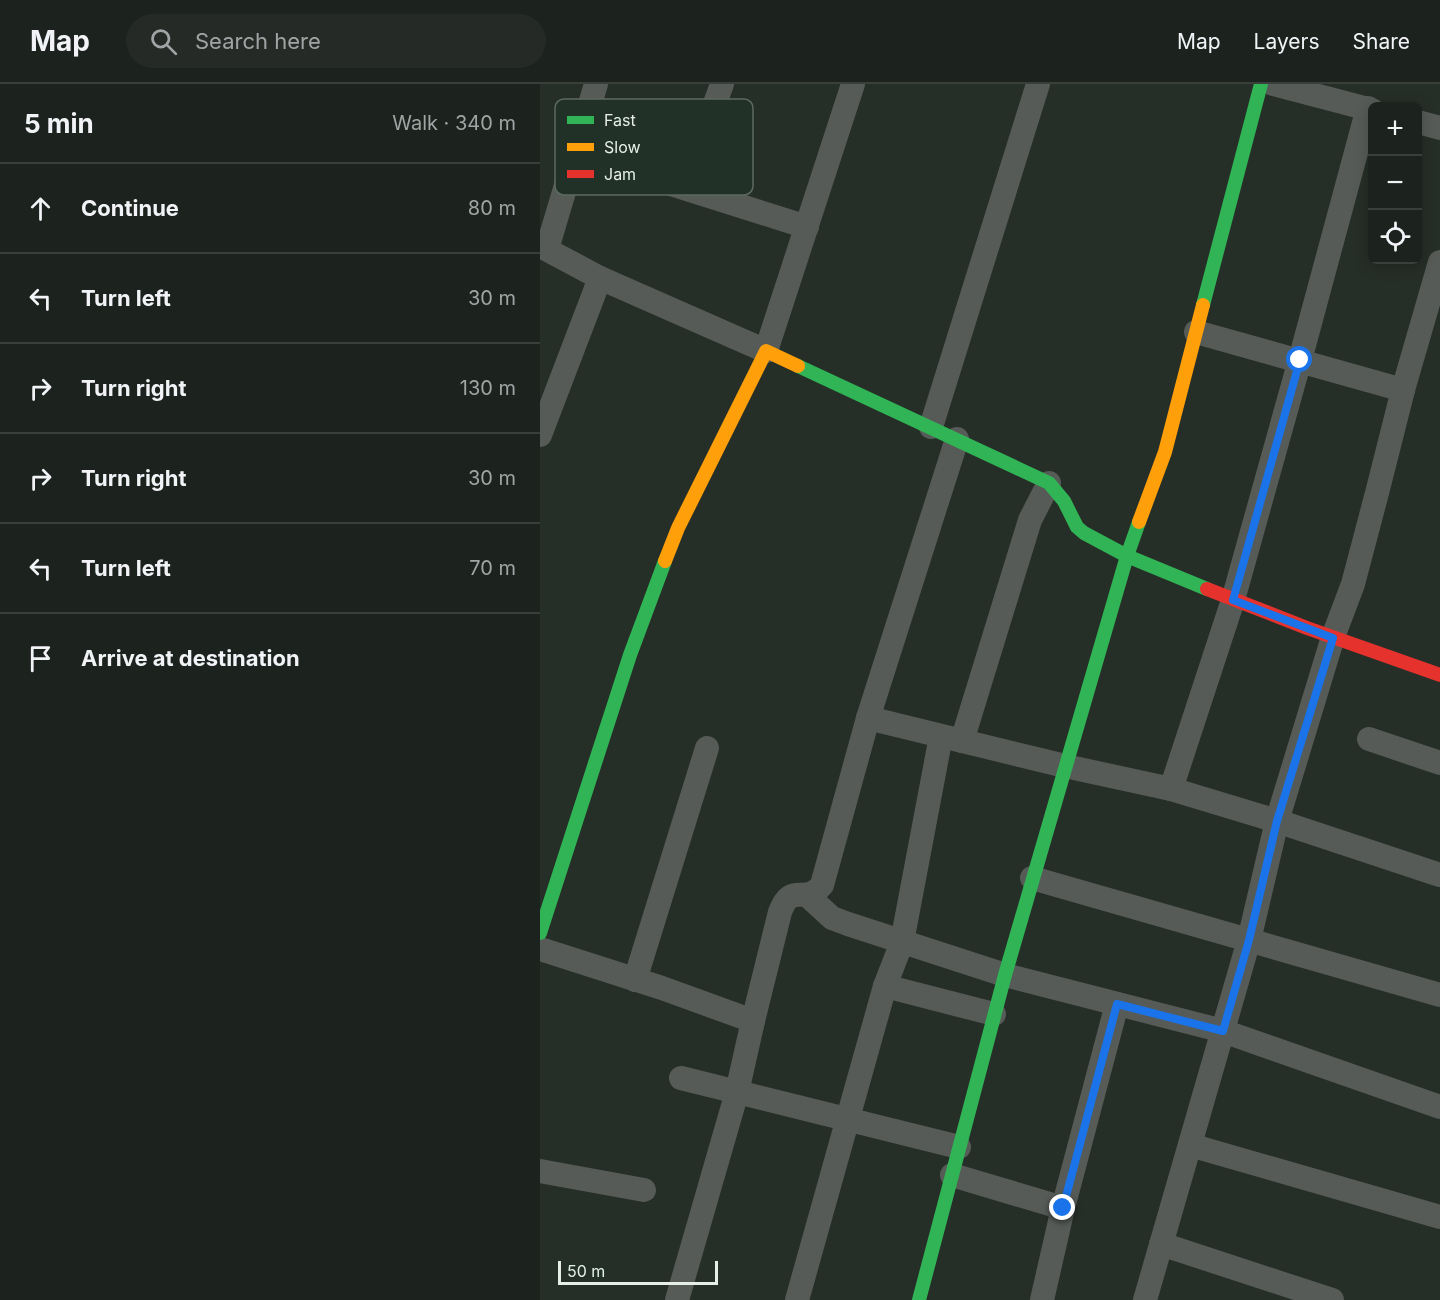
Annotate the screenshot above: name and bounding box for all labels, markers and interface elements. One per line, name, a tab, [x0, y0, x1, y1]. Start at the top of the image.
search box	[126, 14, 546, 68]
text: Map	[30, 24, 90, 58]
icon: search	[147, 25, 180, 58]
text: Search here	[195, 28, 321, 54]
text: Map	[1177, 29, 1221, 54]
text: Layers	[1254, 29, 1320, 54]
text: Share	[1353, 29, 1410, 54]
legend	[555, 99, 753, 195]
map controls	[1368, 102, 1422, 264]
button: +	[1368, 102, 1422, 156]
text: 5 min	[24, 108, 94, 139]
text: Fast	[604, 110, 636, 130]
text: Walk · 340 m	[392, 111, 516, 135]
text: Slow	[604, 137, 641, 157]
button: −	[1368, 156, 1422, 210]
text: Jam	[604, 164, 636, 184]
icon: ahead	[24, 192, 57, 225]
text: Continue	[81, 195, 179, 221]
text: 80 m	[468, 196, 516, 220]
button: locate	[1368, 210, 1422, 264]
icon: left	[24, 282, 57, 315]
text: Turn left	[81, 285, 171, 311]
text: 30 m	[468, 286, 516, 310]
route start	[1286, 346, 1312, 372]
icon: right	[24, 372, 57, 405]
text: Turn right	[81, 375, 187, 401]
text: 130 m	[460, 376, 516, 400]
icon: right	[24, 462, 57, 495]
text: Turn right	[81, 465, 187, 491]
text: 30 m	[468, 466, 516, 490]
icon: left	[24, 552, 57, 585]
text: Turn left	[81, 555, 171, 581]
text: 70 m	[469, 556, 516, 580]
icon: arrive	[24, 642, 57, 675]
text: Arrive at destination	[81, 645, 300, 671]
route end	[1049, 1194, 1075, 1220]
scale bar	[558, 1258, 718, 1286]
text: 50 m	[567, 1261, 605, 1281]

